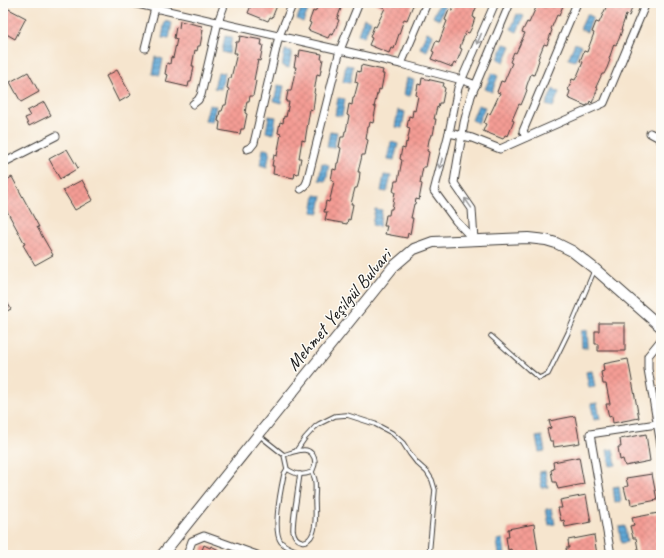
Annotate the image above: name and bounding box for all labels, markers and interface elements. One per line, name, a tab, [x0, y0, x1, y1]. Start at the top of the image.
one-way arrow	[475, 32, 483, 44]
one-way arrow	[437, 156, 445, 169]
one-way arrow	[464, 198, 472, 209]
street label: Mehmet Yeşilgül Bulvari	[281, 242, 398, 376]

